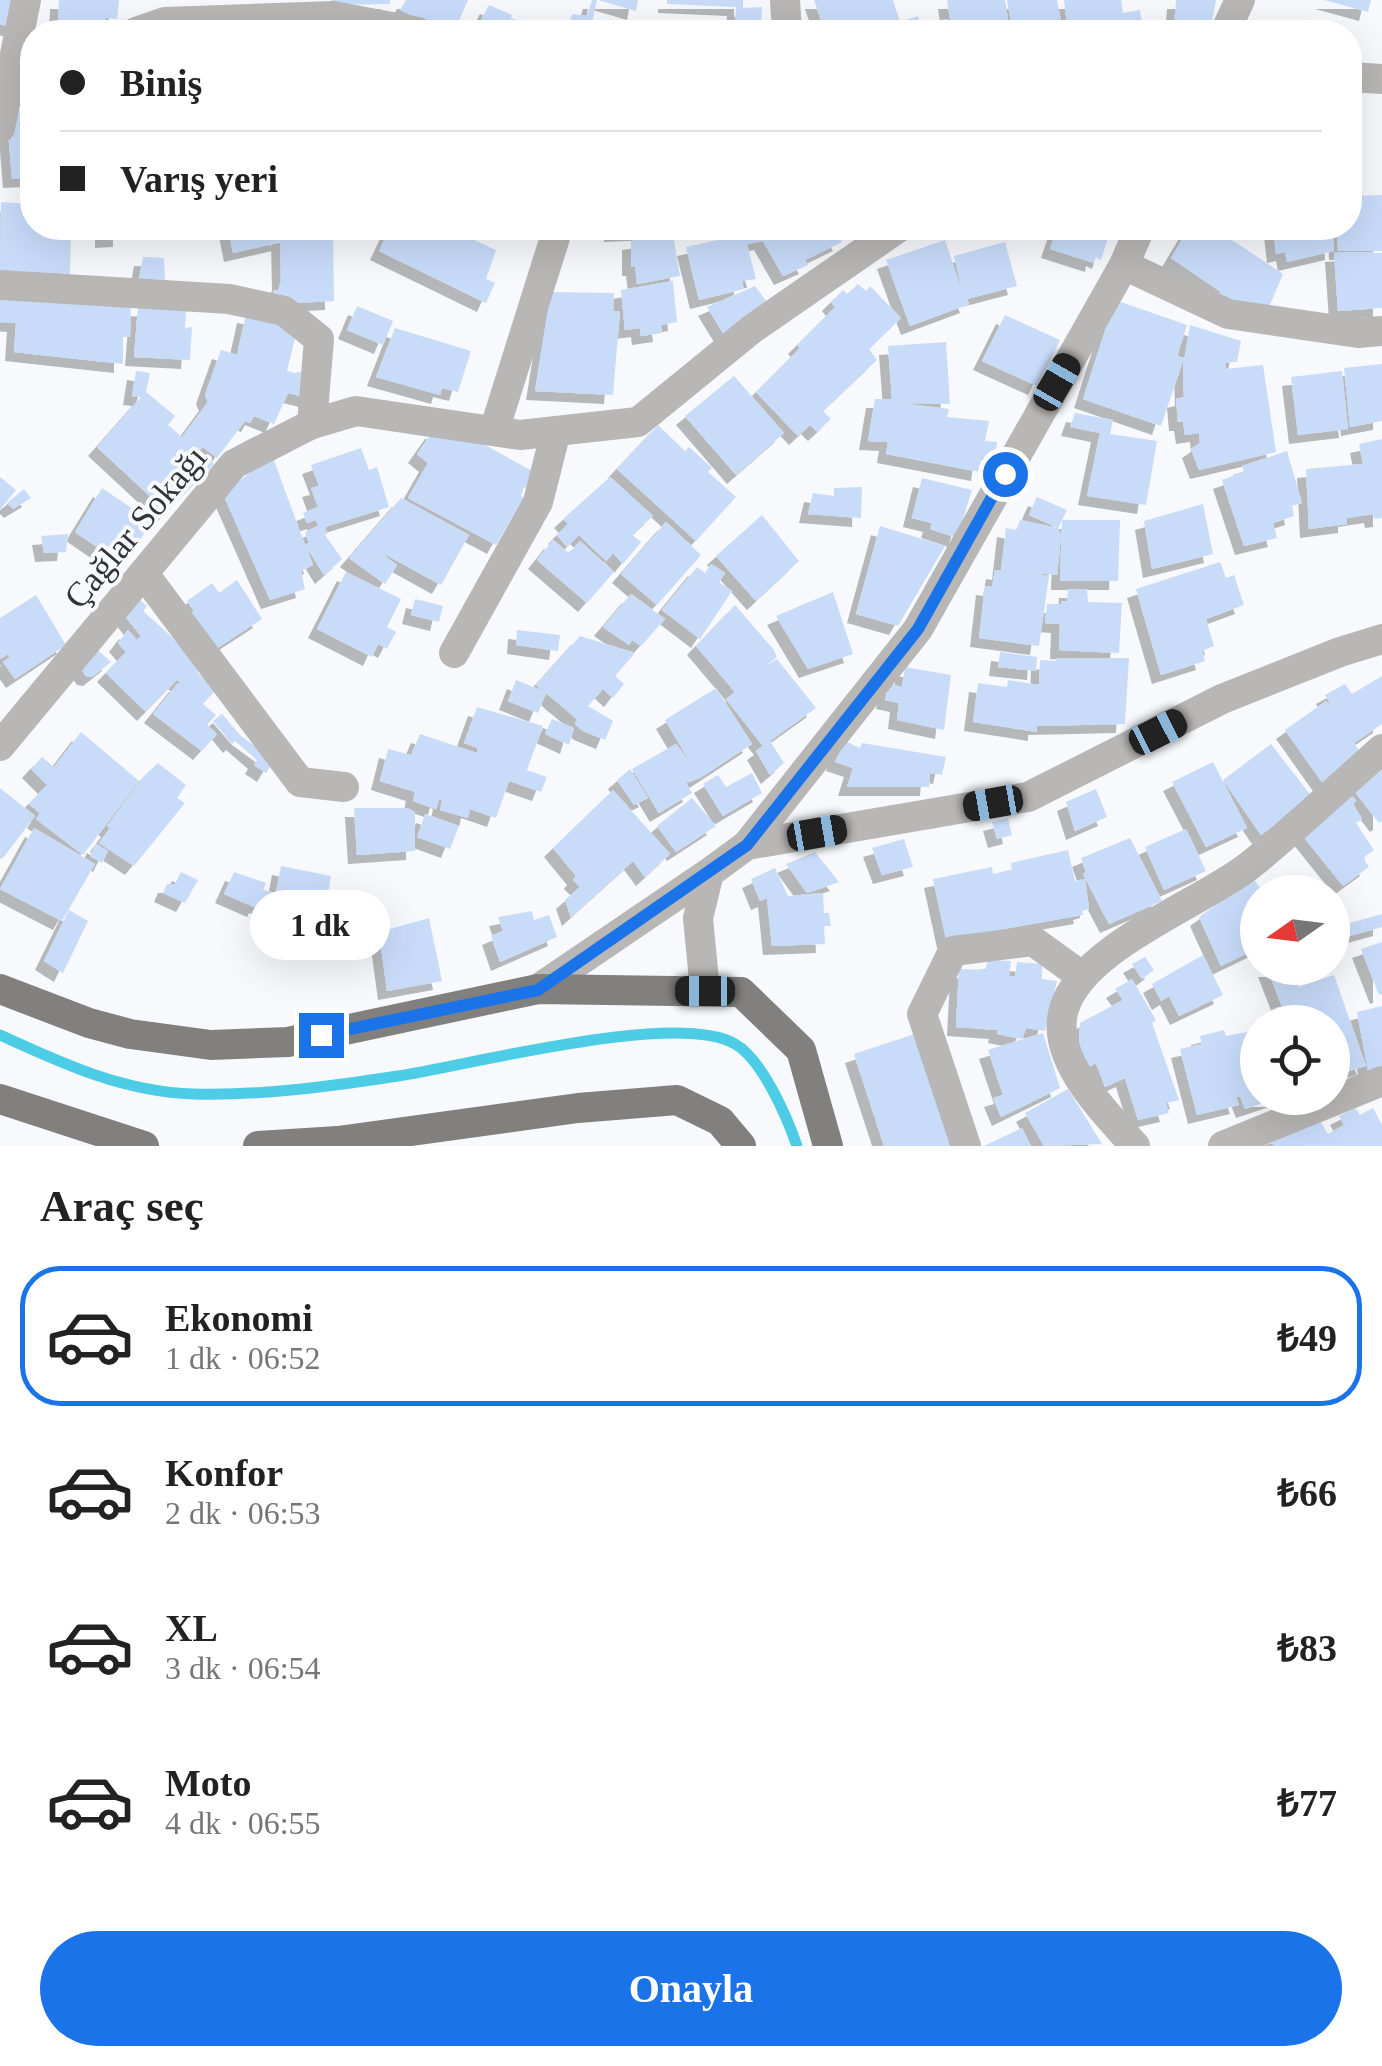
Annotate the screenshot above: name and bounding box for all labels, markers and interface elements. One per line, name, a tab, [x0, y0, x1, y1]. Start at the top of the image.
text: Biniş	[120, 62, 202, 104]
text: Varış yeri	[120, 158, 278, 200]
car	[1029, 349, 1085, 415]
street label: Çağlar Sokağı	[56, 438, 215, 616]
route start	[983, 452, 1028, 497]
car	[1124, 705, 1192, 759]
car	[961, 783, 1025, 823]
car	[785, 813, 849, 853]
north arrow	[1240, 875, 1350, 985]
map controls	[1240, 875, 1350, 1115]
callout: 1 dk	[251, 890, 391, 960]
text: 1 dk	[290, 907, 350, 943]
car	[675, 976, 735, 1006]
button: locate	[1240, 1005, 1350, 1115]
route end	[299, 1013, 344, 1058]
text: Araç seç	[40, 1181, 204, 1231]
icon: car	[45, 1291, 135, 1381]
text: Ekonomi	[165, 1297, 313, 1339]
text: ₺49	[1277, 1317, 1337, 1359]
text: 1 dk · 06:52	[165, 1340, 321, 1376]
icon: car	[45, 1446, 135, 1536]
text: Konfor	[165, 1452, 283, 1494]
text: ₺66	[1277, 1472, 1337, 1514]
text: 2 dk · 06:53	[165, 1495, 321, 1531]
icon: car	[45, 1601, 135, 1691]
text: XL	[165, 1607, 218, 1649]
text: ₺83	[1277, 1627, 1337, 1669]
text: 3 dk · 06:54	[165, 1650, 321, 1686]
icon: car	[45, 1756, 135, 1846]
text: Moto	[165, 1762, 252, 1804]
text: ₺77	[1277, 1782, 1337, 1824]
text: 4 dk · 06:55	[165, 1805, 321, 1841]
button: Onayla	[40, 1931, 1342, 2046]

